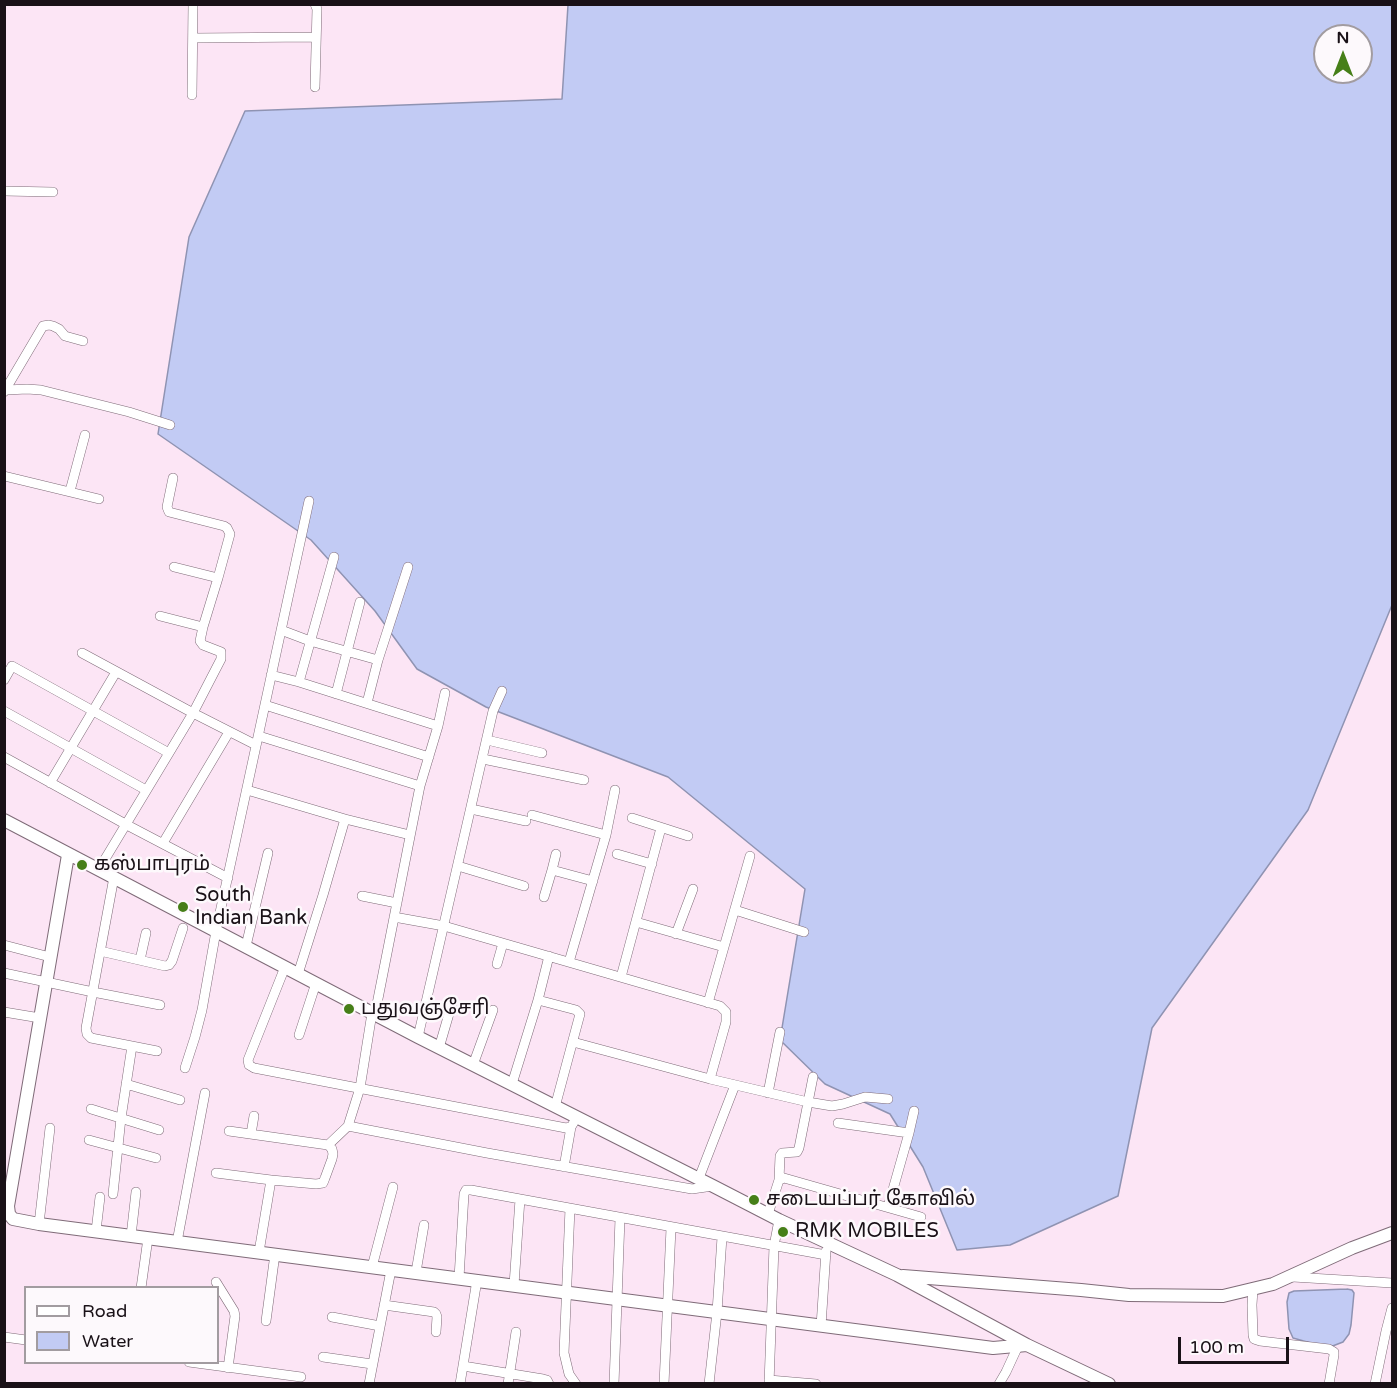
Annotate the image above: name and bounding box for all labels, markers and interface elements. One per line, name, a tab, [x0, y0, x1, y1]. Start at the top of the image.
north arrow	[1313, 24, 1373, 84]
text: N	[1337, 28, 1349, 48]
place label: கஸ்பாபுரம்	[94, 853, 210, 877]
marker: கஸ்பாபுரம்	[75, 858, 89, 872]
place label: South Indian Bank	[195, 884, 307, 931]
marker: South Indian Bank	[176, 900, 190, 914]
place label: பதுவஞ்சேரி	[361, 997, 489, 1021]
marker: பதுவஞ்சேரி	[342, 1002, 356, 1016]
place label: சடையப்பர் கோவில்	[766, 1188, 975, 1212]
marker: சடையப்பர் கோவில்	[747, 1193, 761, 1207]
place label: RMK MOBILES	[795, 1220, 939, 1244]
marker: RMK MOBILES	[776, 1225, 790, 1239]
legend	[24, 1286, 219, 1364]
text: Road	[82, 1300, 127, 1322]
scale bar	[1181, 1325, 1292, 1363]
text: Water	[82, 1330, 133, 1352]
text: 100 m	[1189, 1336, 1244, 1358]

